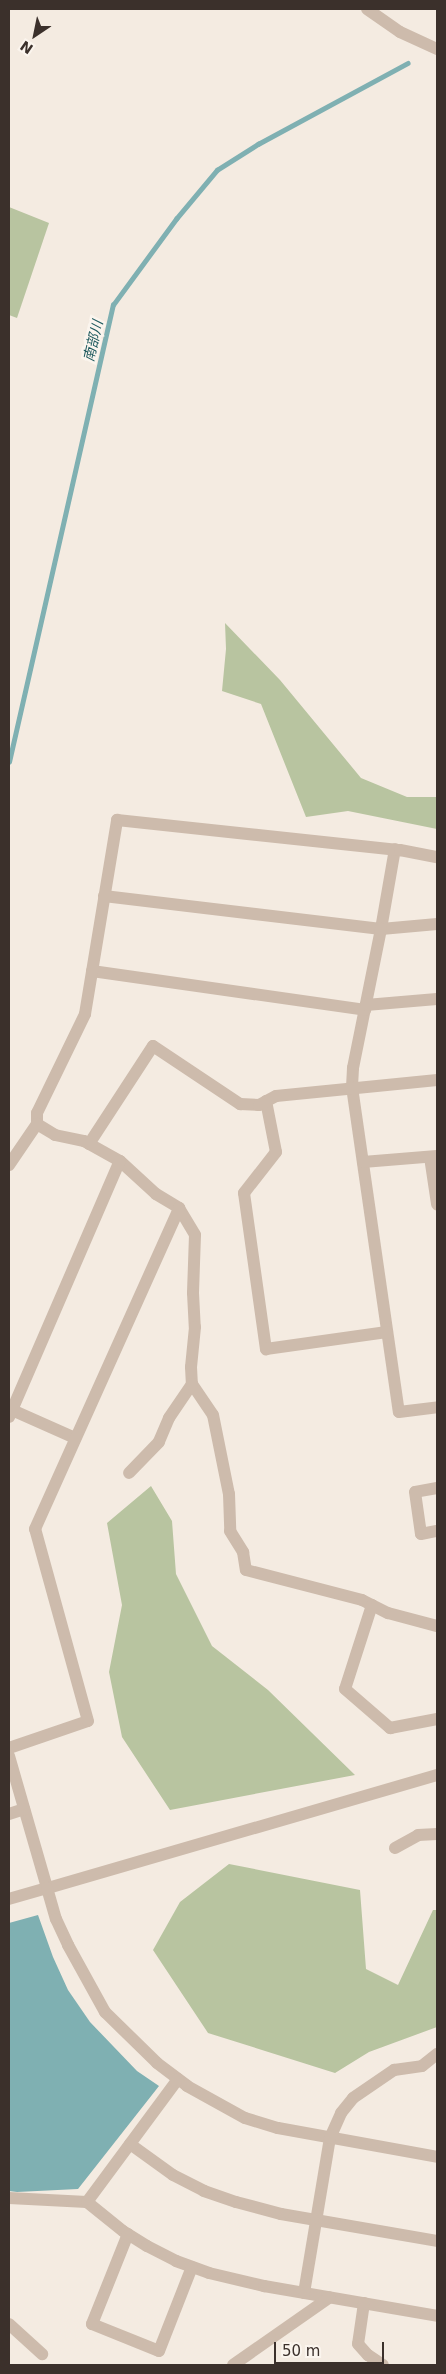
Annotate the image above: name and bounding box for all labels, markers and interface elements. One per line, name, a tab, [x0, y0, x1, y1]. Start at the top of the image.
north arrow	[10, 10, 60, 60]
text: N	[17, 38, 36, 57]
water label: 南部川	[80, 319, 106, 363]
scale bar	[276, 2332, 386, 2364]
text: 50 m	[282, 2342, 320, 2360]

